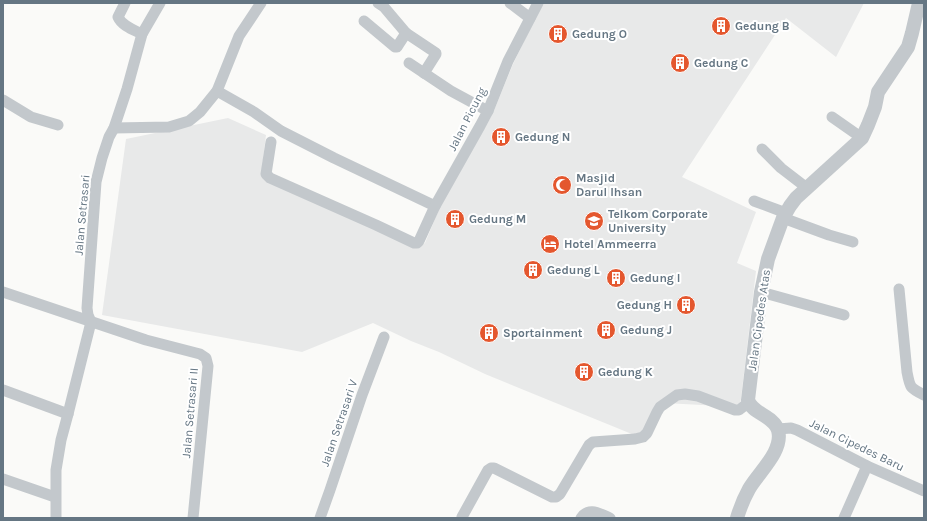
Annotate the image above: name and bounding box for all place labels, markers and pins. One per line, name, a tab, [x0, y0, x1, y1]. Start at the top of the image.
building icon: Gedung B	[710, 15, 732, 37]
place label: Gedung B	[735, 19, 790, 33]
building icon: Gedung O	[547, 23, 569, 45]
place label: Gedung O	[572, 27, 627, 41]
building icon: Gedung C	[669, 52, 691, 74]
place label: Gedung C	[694, 56, 749, 70]
building icon: Gedung N	[490, 126, 512, 148]
place label: Gedung N	[515, 130, 570, 144]
place label: Masjid Darul Ihsan	[576, 171, 642, 199]
mosque icon: Masjid Darul Ihsan	[551, 174, 573, 196]
place label: Telkom Corporate University	[608, 207, 708, 235]
building icon: Gedung M	[444, 208, 466, 230]
school or university icon: Telkom Corporate University	[583, 210, 605, 232]
place label: Gedung M	[469, 212, 526, 226]
hotel icon: Hotel Ammeerra	[539, 233, 561, 255]
place label: Hotel Ammeerra	[564, 237, 657, 251]
building icon: Gedung L	[522, 259, 544, 281]
place label: Gedung L	[547, 263, 600, 277]
building icon: Gedung I	[605, 267, 627, 289]
place label: Gedung I	[630, 271, 681, 285]
building icon: Gedung H	[675, 294, 697, 316]
place label: Gedung H	[617, 298, 672, 312]
building icon: Gedung J	[595, 319, 617, 341]
building icon: Sportainment	[478, 322, 500, 344]
place label: Gedung J	[620, 323, 672, 337]
place label: Sportainment	[503, 326, 583, 340]
building icon: Gedung K	[573, 361, 595, 383]
place label: Gedung K	[598, 365, 653, 379]

